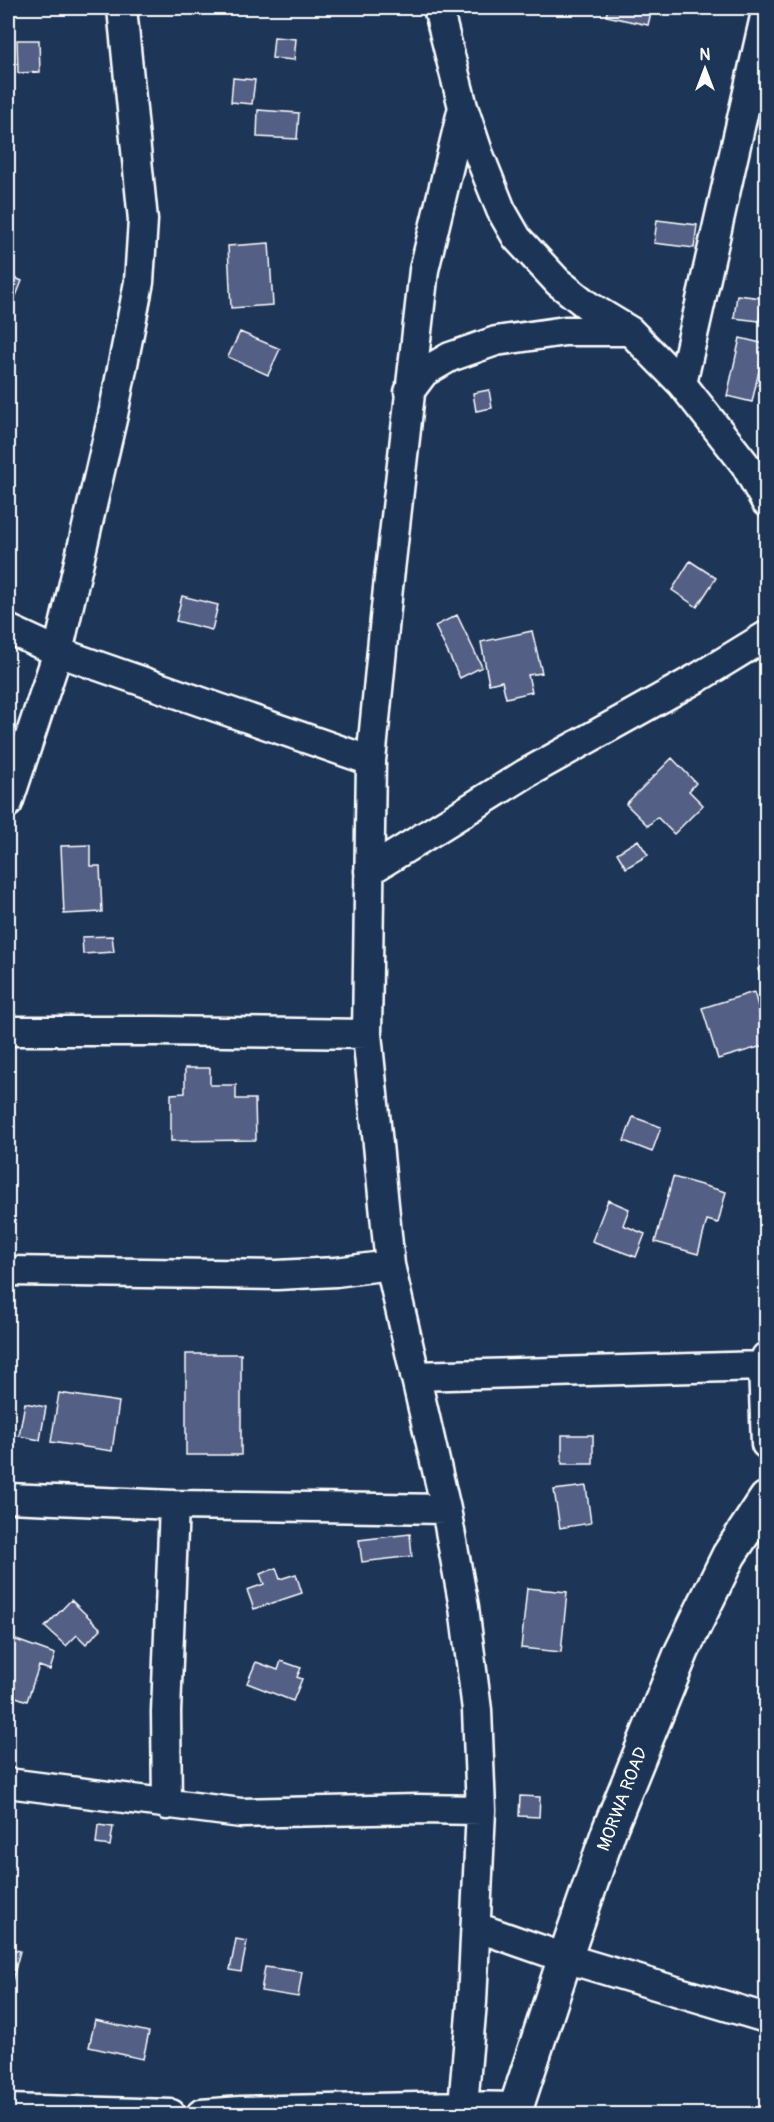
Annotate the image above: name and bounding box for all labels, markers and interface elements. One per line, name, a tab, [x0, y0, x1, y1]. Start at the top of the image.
north arrow	[675, 39, 735, 99]
text: N	[700, 45, 711, 65]
street label: MORWA ROAD	[592, 1744, 653, 1854]

